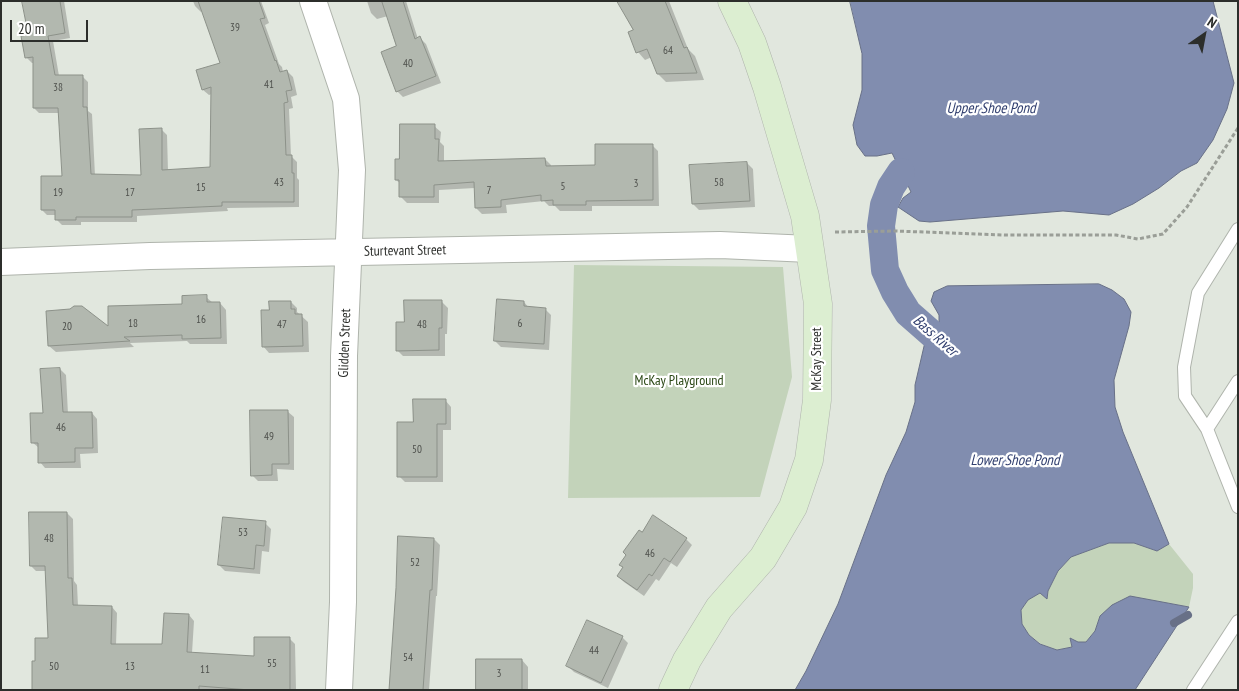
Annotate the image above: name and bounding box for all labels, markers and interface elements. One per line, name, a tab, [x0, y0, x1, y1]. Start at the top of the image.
scale bar	[12, 10, 90, 42]
north arrow	[1179, 10, 1229, 60]
text: N	[1204, 13, 1220, 32]
text: 20 m	[18, 19, 44, 38]
house number: 39	[230, 21, 240, 35]
house number: 64	[663, 44, 673, 58]
house number: 40	[403, 57, 413, 71]
house number: 41	[264, 78, 274, 92]
house number: 38	[53, 81, 63, 95]
water label: Upper Shoe Pond	[946, 100, 1036, 118]
house number: 43	[274, 176, 284, 190]
house number: 58	[714, 176, 724, 190]
house number: 3	[634, 177, 638, 191]
house number: 5	[561, 180, 565, 194]
house number: 15	[196, 181, 206, 195]
house number: 7	[487, 184, 491, 198]
house number: 19	[53, 186, 63, 200]
house number: 17	[125, 186, 135, 200]
street label: Sturtevant Street	[364, 242, 446, 260]
street label: Glidden Street	[335, 308, 355, 378]
water label: Bass River	[909, 312, 961, 360]
house number: 16	[196, 313, 206, 327]
house number: 18	[128, 317, 138, 331]
house number: 6	[518, 317, 522, 331]
house number: 47	[277, 318, 287, 332]
house number: 48	[417, 318, 427, 332]
house number: 20	[62, 320, 72, 334]
street label: McKay Street	[809, 327, 825, 391]
park label: McKay Playground	[635, 373, 723, 389]
house number: 46	[56, 421, 66, 435]
house number: 49	[264, 430, 274, 444]
house number: 50	[412, 443, 422, 457]
water label: Lower Shoe Pond	[971, 452, 1059, 470]
house number: 53	[238, 526, 248, 540]
house number: 48	[44, 532, 54, 546]
house number: 46	[645, 547, 655, 561]
house number: 52	[410, 556, 420, 570]
house number: 44	[589, 644, 599, 658]
house number: 54	[403, 651, 413, 665]
house number: 55	[267, 657, 277, 671]
house number: 50	[49, 660, 59, 674]
house number: 13	[125, 660, 135, 674]
house number: 11	[200, 663, 210, 677]
house number: 3	[497, 667, 501, 681]

